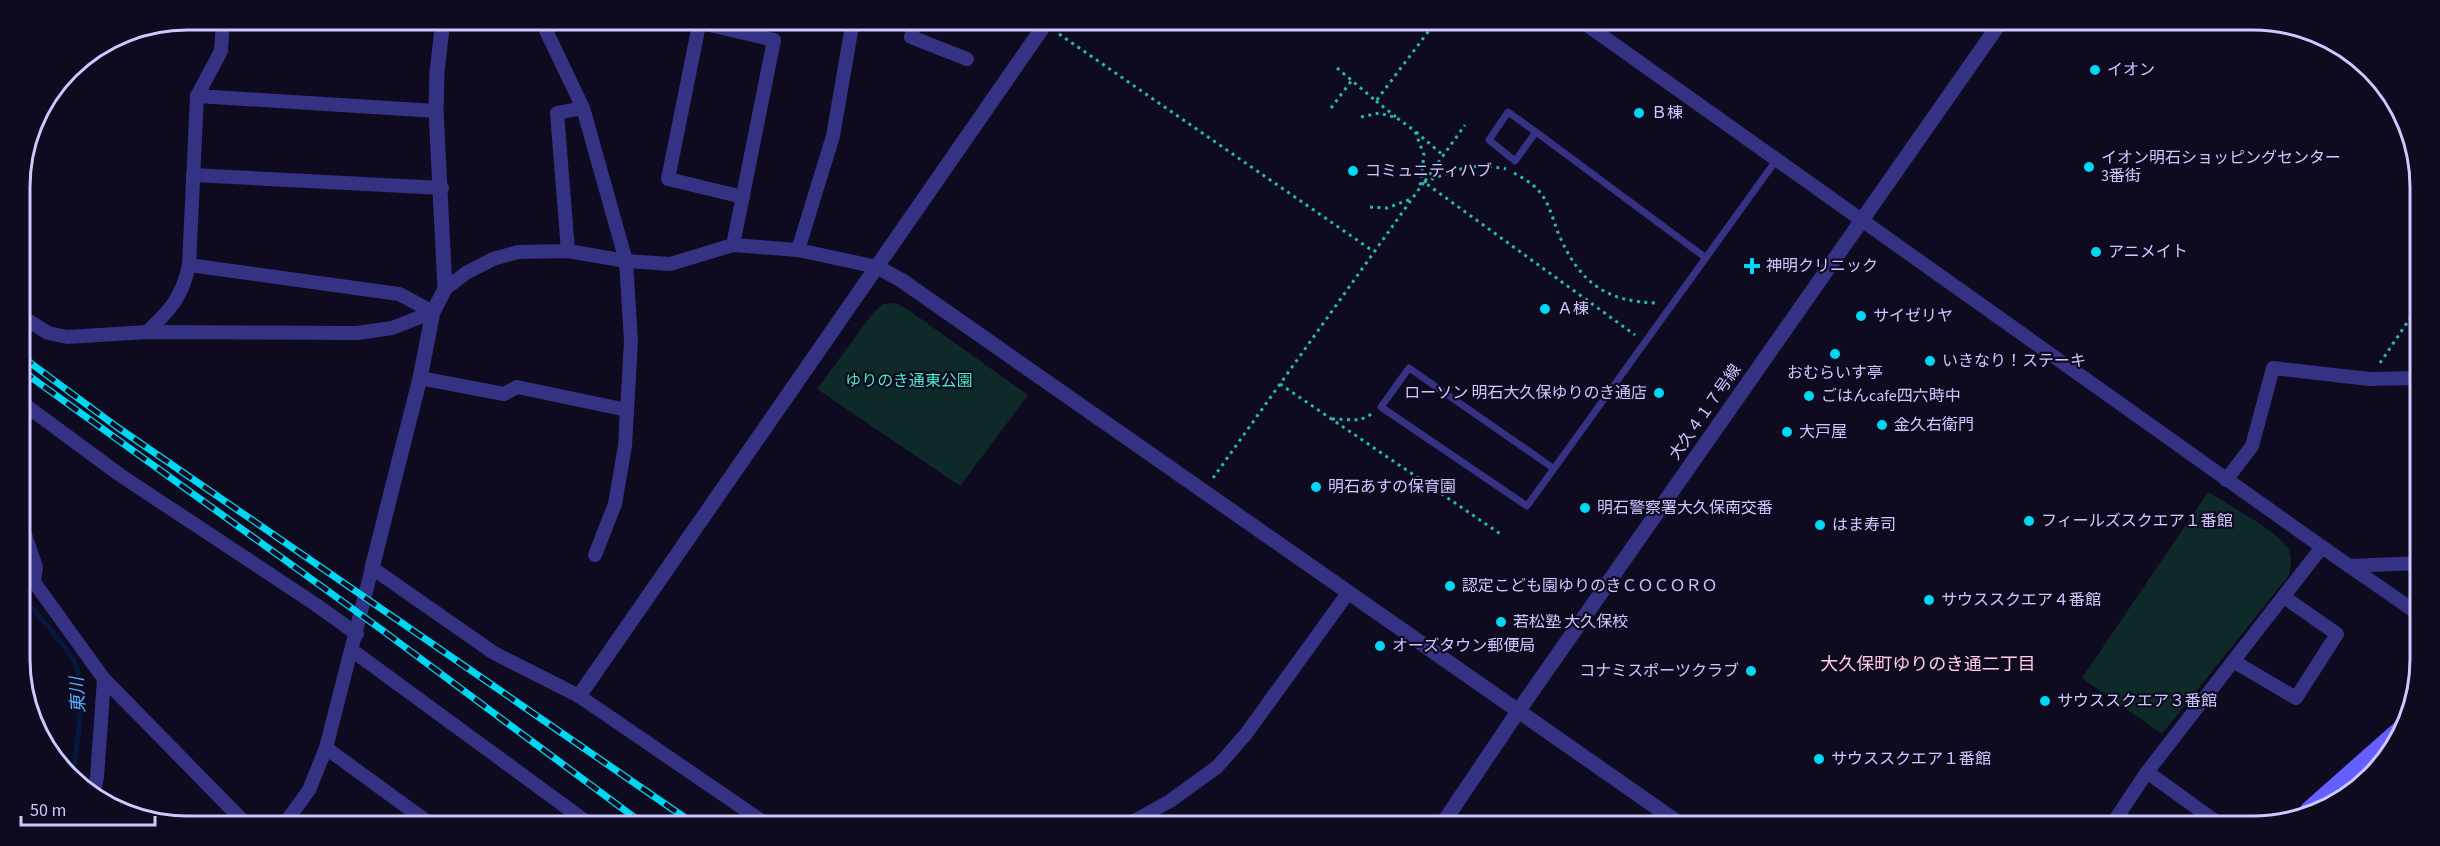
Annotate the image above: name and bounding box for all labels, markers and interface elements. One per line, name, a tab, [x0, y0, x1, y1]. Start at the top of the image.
place label: イオン	[2107, 59, 2155, 81]
marker: イオン	[2088, 63, 2102, 77]
place label: Ｂ棟	[1651, 102, 1683, 124]
marker: Ｂ棟	[1632, 106, 1646, 120]
place label: イオン明石ショッピングセンター 3番街	[2101, 147, 2341, 187]
place label: コミュニティハブ	[1365, 160, 1492, 182]
marker: イオン明石ショッピングセンター 3番街	[2082, 160, 2096, 174]
marker: コミュニティハブ	[1346, 164, 1360, 178]
place label: アニメイト	[2108, 241, 2188, 263]
marker: アニメイト	[2089, 245, 2103, 259]
place label: 神明クリニック	[1766, 255, 1878, 277]
marker: 神明クリニック	[1743, 257, 1761, 275]
place label: Ａ棟	[1557, 298, 1589, 320]
marker: Ａ棟	[1538, 302, 1552, 316]
place label: サイゼリヤ	[1873, 305, 1953, 327]
marker: サイゼリヤ	[1854, 309, 1868, 323]
marker: おむらいす亭	[1828, 347, 1842, 361]
place label: いきなり！ステーキ	[1942, 350, 2086, 372]
marker: いきなり！ステーキ	[1923, 354, 1937, 368]
street label: 大久４１７号線	[1664, 360, 1746, 464]
place label: おむらいす亭	[1787, 362, 1883, 384]
park label: ゆりのき通東公園	[845, 370, 973, 392]
place label: ローソン 明石大久保ゆりのき通店	[1404, 382, 1647, 404]
place label: ごはんcafe四六時中	[1821, 385, 1961, 407]
marker: ローソン 明石大久保ゆりのき通店	[1652, 386, 1666, 400]
marker: ごはんcafe四六時中	[1802, 389, 1816, 403]
place label: 金久右衛門	[1894, 414, 1974, 436]
marker: 金久右衛門	[1875, 418, 1889, 432]
place label: 大戸屋	[1799, 421, 1847, 443]
marker: 大戸屋	[1780, 425, 1794, 439]
place label: 明石あすの保育園	[1328, 476, 1456, 498]
marker: 明石あすの保育園	[1309, 480, 1323, 494]
place label: 明石警察署大久保南交番	[1597, 497, 1773, 519]
marker: 明石警察署大久保南交番	[1578, 501, 1592, 515]
place label: フィールズスクエア１番館	[2041, 510, 2233, 532]
place label: はま寿司	[1832, 514, 1896, 536]
marker: フィールズスクエア１番館	[2022, 514, 2036, 528]
marker: はま寿司	[1813, 518, 1827, 532]
place label: 認定こども園ゆりのきＣＯＣＯＲＯ	[1462, 575, 1718, 597]
marker: 認定こども園ゆりのきＣＯＣＯＲＯ	[1443, 579, 1457, 593]
place label: サウススクエア４番館	[1941, 589, 2101, 611]
marker: サウススクエア４番館	[1922, 593, 1936, 607]
place label: 若松塾 大久保校	[1513, 611, 1628, 633]
marker: 若松塾 大久保校	[1494, 615, 1508, 629]
place label: オーズタウン郵便局	[1392, 635, 1535, 657]
marker: オーズタウン郵便局	[1373, 639, 1387, 653]
district label: 大久保町ゆりのき通二丁目	[1820, 652, 2036, 677]
place label: コナミスポーツクラブ	[1579, 660, 1739, 682]
marker: コナミスポーツクラブ	[1744, 664, 1758, 678]
water label: 東川	[64, 674, 91, 714]
place label: サウススクエア３番館	[2057, 690, 2217, 712]
marker: サウススクエア３番館	[2038, 694, 2052, 708]
place label: サウススクエア１番館	[1831, 748, 1991, 770]
marker: サウススクエア１番館	[1812, 752, 1826, 766]
scale bar	[21, 789, 154, 827]
text: 50 m	[30, 798, 66, 823]

